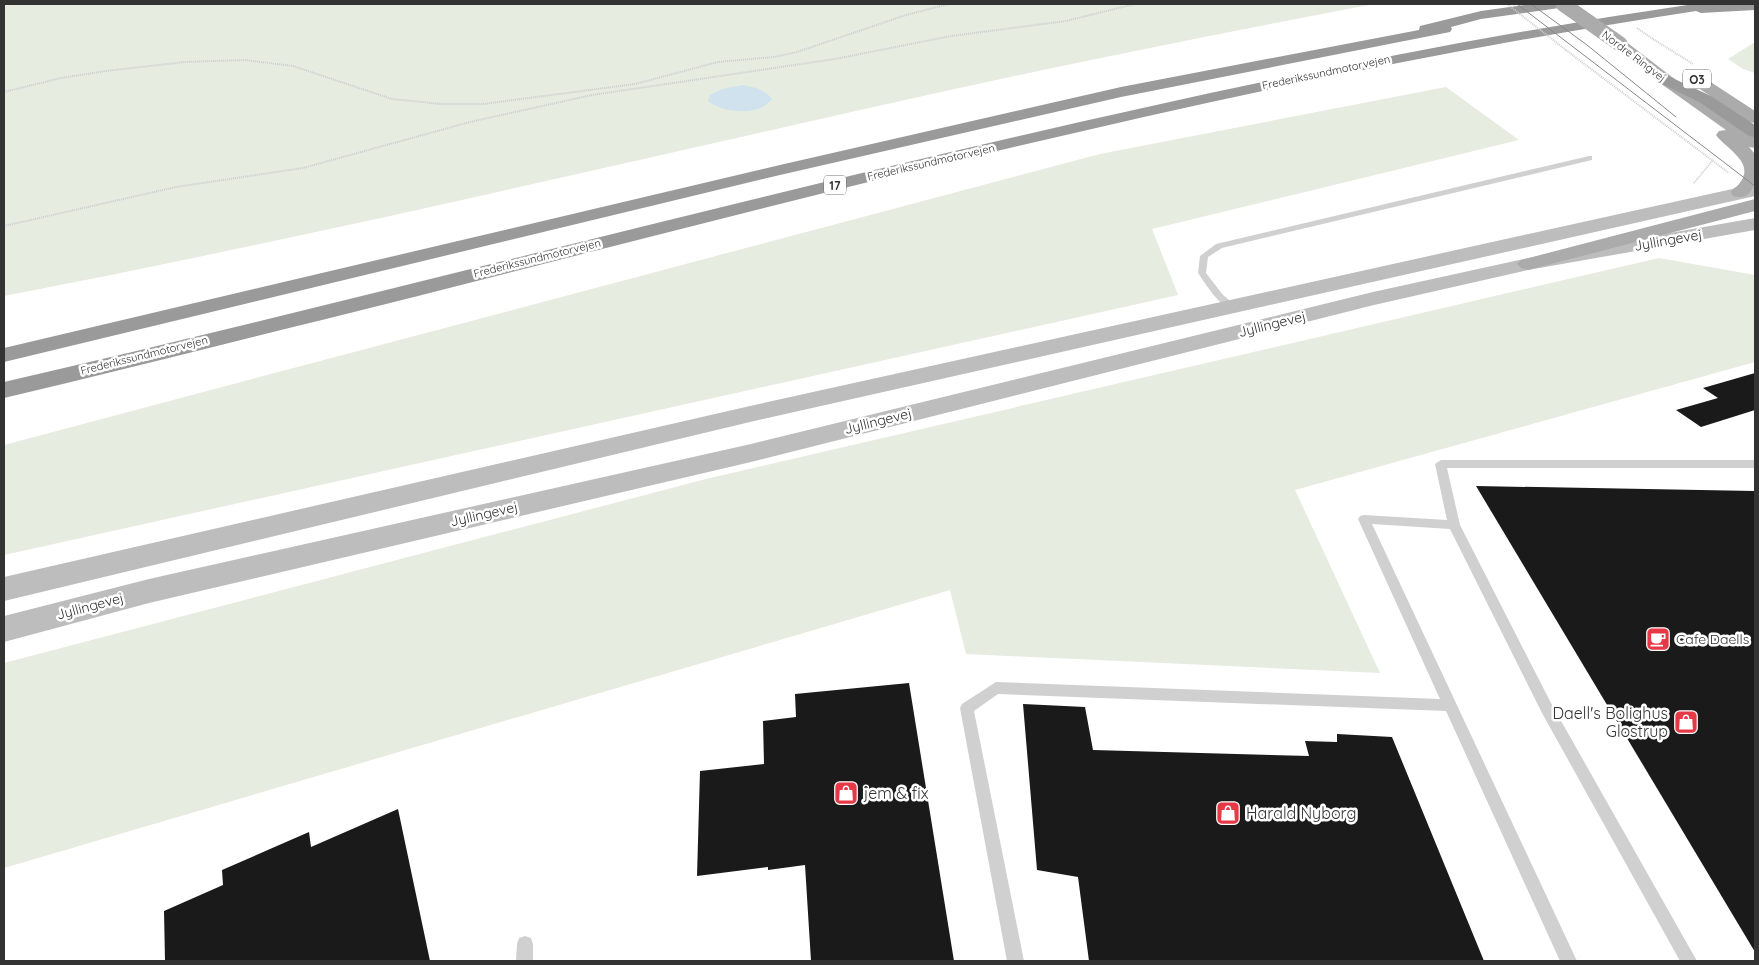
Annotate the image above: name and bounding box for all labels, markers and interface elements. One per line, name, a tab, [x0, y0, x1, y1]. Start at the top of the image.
street label: Nordre Ringvej	[1599, 27, 1669, 85]
street label: Frederikssundmotorvejen	[1261, 52, 1391, 92]
road number: O3	[1683, 70, 1711, 88]
street label: Frederikssundmotorvejen	[866, 140, 996, 184]
road number: 17	[824, 176, 846, 194]
street label: Jyllingevej	[1633, 225, 1703, 255]
street label: Frederikssundmotorvejen	[472, 235, 602, 281]
street label: Jyllingevej	[1236, 307, 1308, 341]
street label: Frederikssundmotorvejen	[79, 332, 209, 378]
street label: Jyllingevej	[842, 404, 914, 438]
street label: Jyllingevej	[448, 497, 520, 531]
street label: Jyllingevej	[54, 588, 126, 624]
cafe icon: Cafe Daells	[1645, 626, 1671, 652]
place label: Cafe Daells	[1676, 630, 1749, 648]
place label: Daell's Bolighus Glostrup	[1553, 703, 1668, 741]
shop icon: Daell's Bolighus Glostrup	[1673, 709, 1699, 735]
shop icon: jem & fix	[833, 780, 859, 806]
place label: jem & fix	[863, 783, 929, 803]
shop icon: Harald Nyborg	[1215, 800, 1241, 826]
place label: Harald Nyborg	[1246, 803, 1356, 823]

